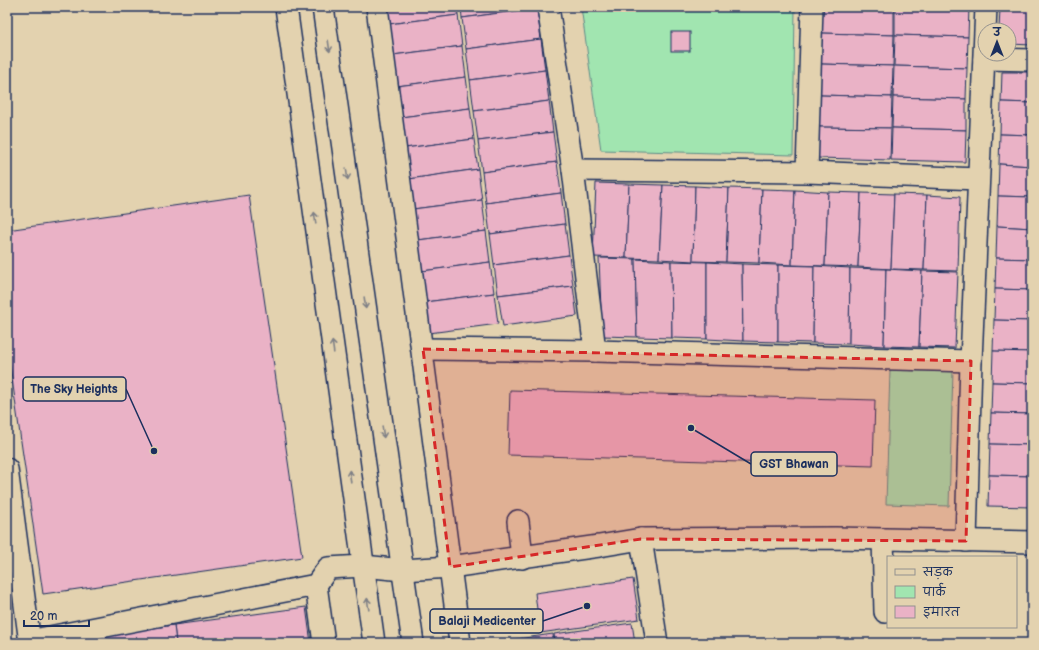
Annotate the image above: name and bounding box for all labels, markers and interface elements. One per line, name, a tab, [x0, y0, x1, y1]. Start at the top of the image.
north arrow	[977, 22, 1017, 62]
text: उ	[992, 26, 1002, 39]
one-way arrow	[325, 39, 333, 52]
one-way arrow	[343, 167, 351, 180]
one-way arrow	[311, 212, 319, 225]
one-way arrow	[361, 296, 369, 309]
one-way arrow	[329, 341, 336, 354]
callout: The Sky Heights	[23, 377, 126, 401]
text: The Sky Heights	[30, 382, 118, 397]
one-way arrow	[379, 425, 387, 438]
callout: GST Bhawan	[751, 452, 837, 476]
text: GST Bhawan	[759, 457, 829, 472]
one-way arrow	[346, 470, 354, 483]
legend	[887, 556, 1017, 628]
text: सड़क	[922, 565, 954, 580]
text: पार्क	[922, 582, 947, 600]
one-way arrow	[364, 598, 372, 611]
scale bar	[24, 602, 89, 628]
text: इमारत	[923, 605, 961, 620]
text: 20 m	[30, 609, 57, 624]
callout: Balaji Medicenter	[430, 609, 543, 633]
text: Balaji Medicenter	[438, 614, 536, 629]

